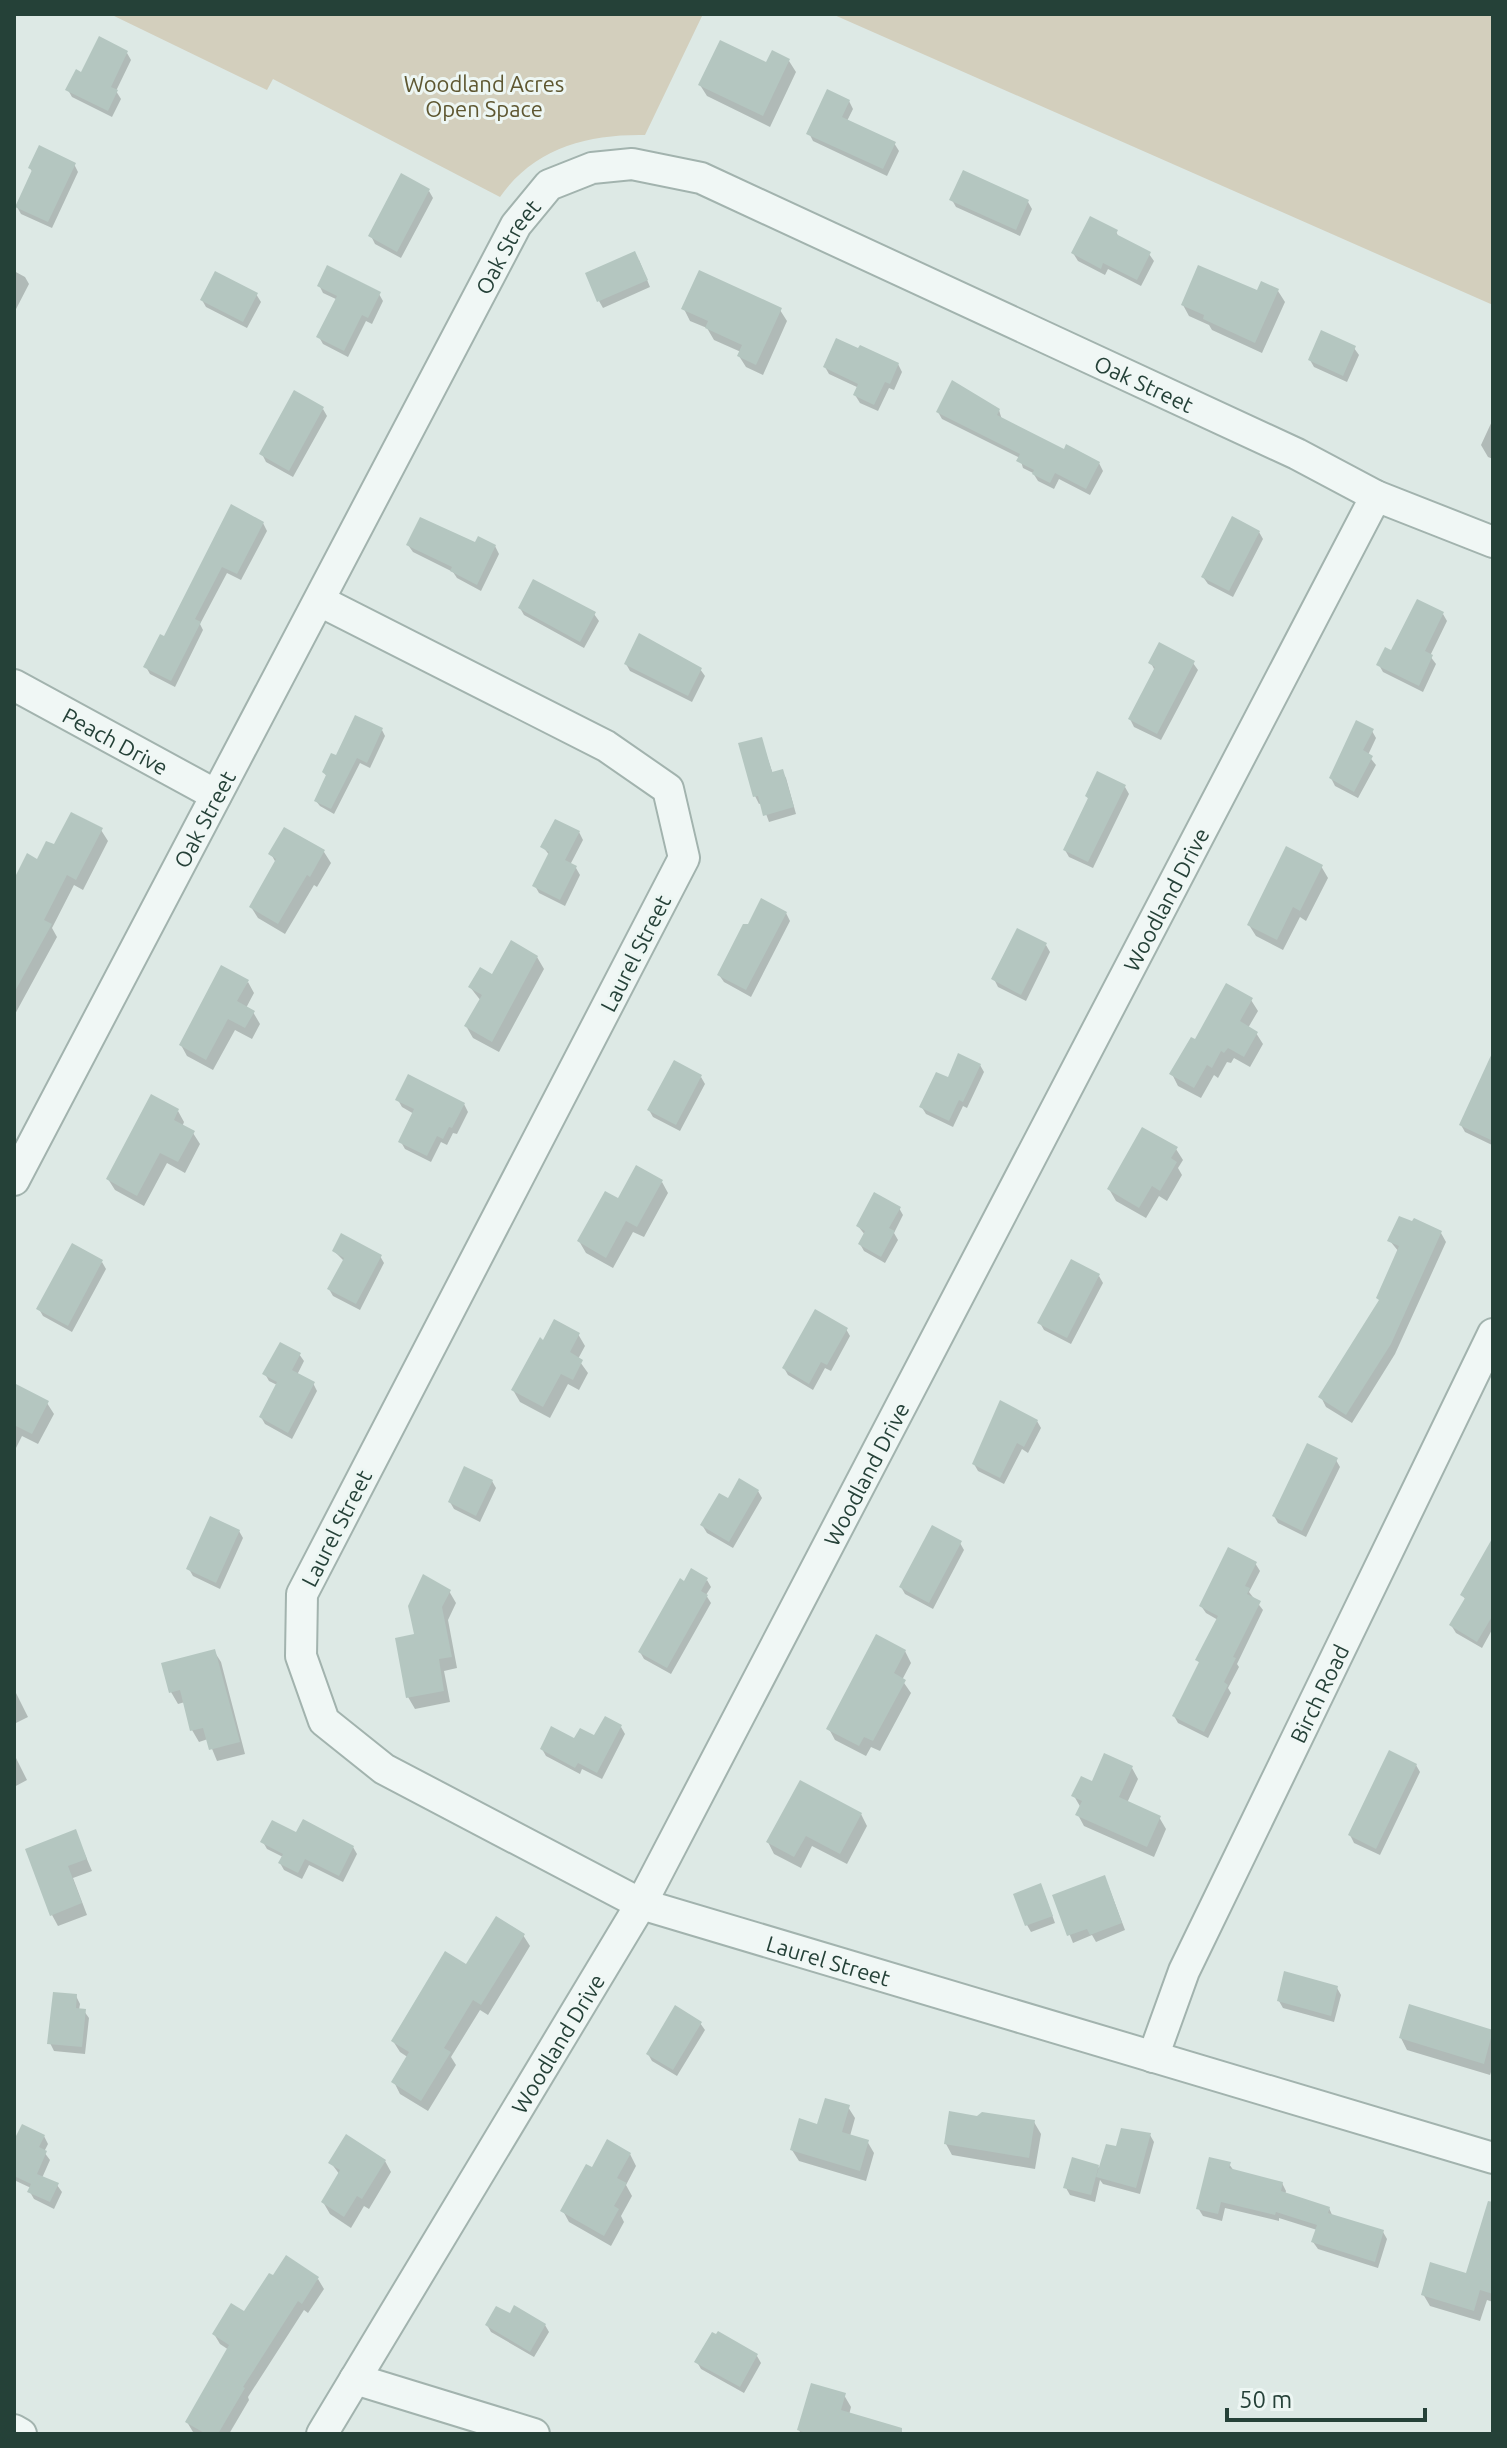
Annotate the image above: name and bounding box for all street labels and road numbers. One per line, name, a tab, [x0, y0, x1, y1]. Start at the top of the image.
street label: Oak Street	[470, 194, 545, 298]
street label: Oak Street	[1091, 350, 1198, 417]
street label: Peach Drive	[59, 702, 173, 779]
street label: Oak Street	[168, 766, 240, 872]
street label: Woodland Drive	[1118, 823, 1213, 975]
street label: Laurel Street	[595, 890, 675, 1016]
street label: Woodland Drive	[818, 1398, 913, 1550]
street label: Laurel Street	[296, 1465, 376, 1591]
street label: Birch Road	[1284, 1640, 1353, 1747]
street label: Laurel Street	[764, 1930, 894, 1990]
street label: Woodland Drive	[506, 1969, 609, 2118]

